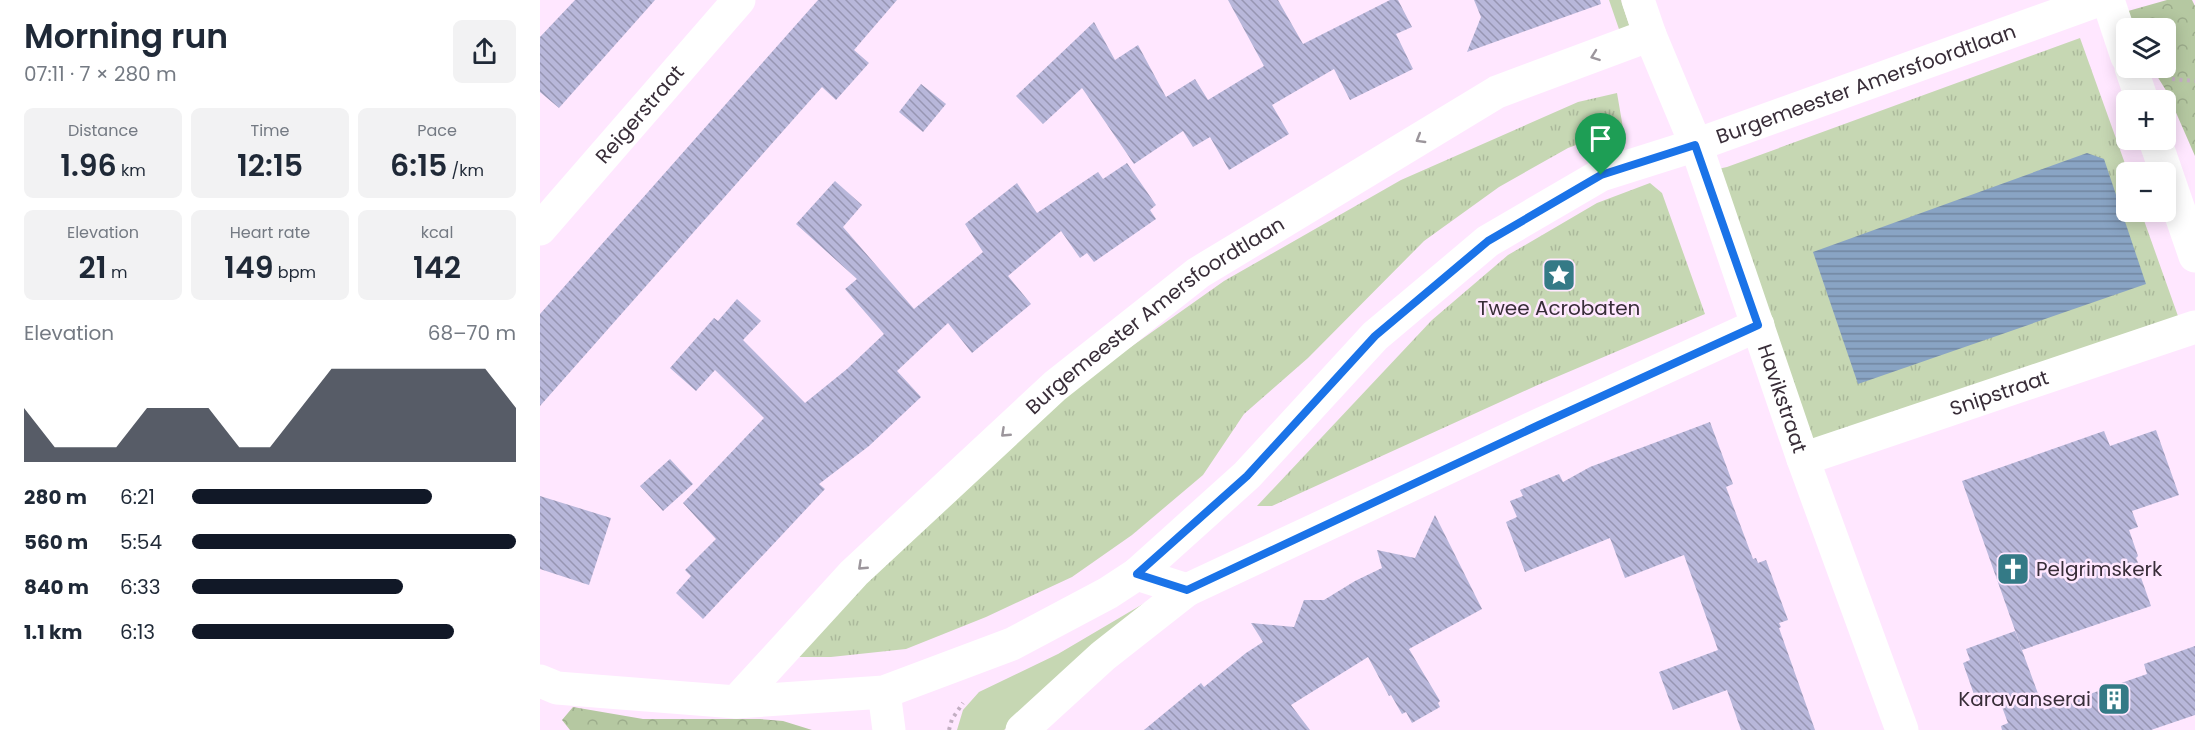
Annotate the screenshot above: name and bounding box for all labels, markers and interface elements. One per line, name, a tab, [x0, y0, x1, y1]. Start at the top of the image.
text: Morning run	[24, 13, 228, 60]
street label: Burgemeester Amersfoordtlaan	[1712, 17, 2020, 151]
map controls	[2116, 18, 2176, 222]
button: layers	[2116, 18, 2176, 78]
button: share	[453, 20, 516, 83]
one-way arrow	[1590, 48, 1601, 61]
street label: Reigerstraat	[589, 59, 690, 170]
text: 07:11 · 7 × 280 m	[24, 60, 177, 88]
button: +	[2116, 90, 2176, 150]
pin	[1575, 113, 1626, 175]
text: Distance	[68, 119, 138, 142]
text: Time	[251, 119, 290, 142]
text: Pace	[417, 119, 457, 142]
icon: arrive	[1584, 122, 1617, 155]
one-way arrow	[1416, 131, 1426, 143]
text: 1.96	[60, 144, 117, 187]
text: 12:15	[237, 144, 303, 187]
text: 6:15	[390, 144, 447, 187]
text: km	[117, 159, 146, 182]
text: /km	[447, 159, 484, 182]
button: −	[2116, 162, 2176, 222]
street label: Burgemeester Amersfoordtlaan	[1019, 210, 1290, 421]
text: Elevation	[67, 221, 139, 244]
text: Heart rate	[230, 221, 310, 244]
text: kcal	[421, 221, 453, 244]
text: 21	[79, 246, 107, 289]
text: 149	[224, 246, 274, 289]
text: 142	[413, 246, 461, 289]
place icon: Twee Acrobaten	[1541, 257, 1577, 293]
text: m	[107, 261, 127, 284]
text: bpm	[274, 261, 316, 284]
place label: Twee Acrobaten	[1478, 294, 1640, 322]
text: Elevation	[24, 319, 114, 347]
text: 68–70 m	[428, 319, 516, 347]
street label: Havikstraat	[1751, 340, 1814, 457]
street label: Snipstraat	[1946, 363, 2052, 423]
one-way arrow	[1001, 425, 1012, 436]
text: 280 m	[24, 483, 87, 511]
text: 6:21	[120, 483, 155, 511]
text: 560 m	[24, 528, 88, 556]
text: 5:54	[120, 528, 162, 556]
church icon: Pelgrimskerk	[1995, 551, 2031, 587]
place label: Pelgrimskerk	[2036, 555, 2163, 583]
one-way arrow	[859, 559, 869, 570]
text: 840 m	[24, 573, 89, 601]
text: 6:33	[120, 573, 161, 601]
text: 1.1 km	[24, 618, 82, 646]
text: 6:13	[120, 618, 155, 646]
building icon: Karavanserai	[2096, 681, 2132, 717]
place label: Karavanserai	[1958, 685, 2091, 713]

